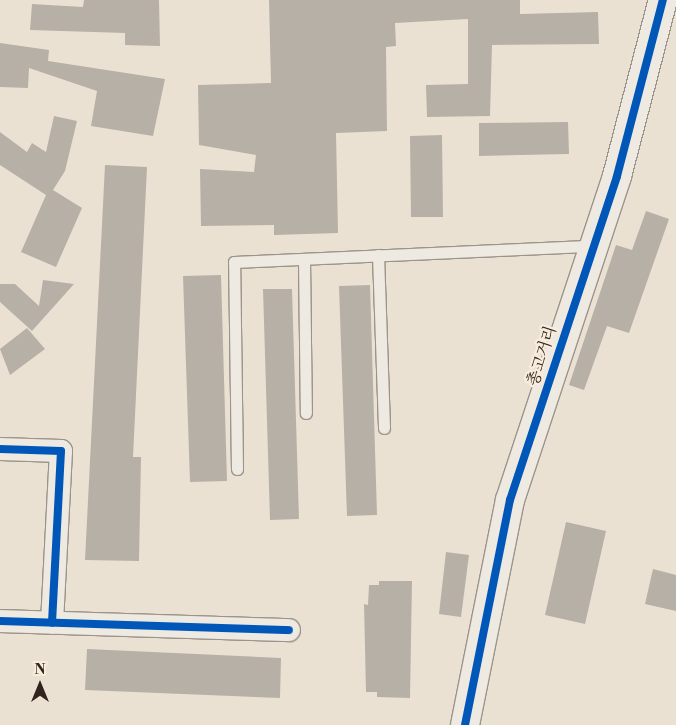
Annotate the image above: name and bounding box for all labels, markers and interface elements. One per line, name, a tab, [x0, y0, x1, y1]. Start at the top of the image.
street label: 총고거리	[523, 324, 561, 388]
north arrow	[15, 660, 65, 710]
text: N	[34, 661, 46, 679]

